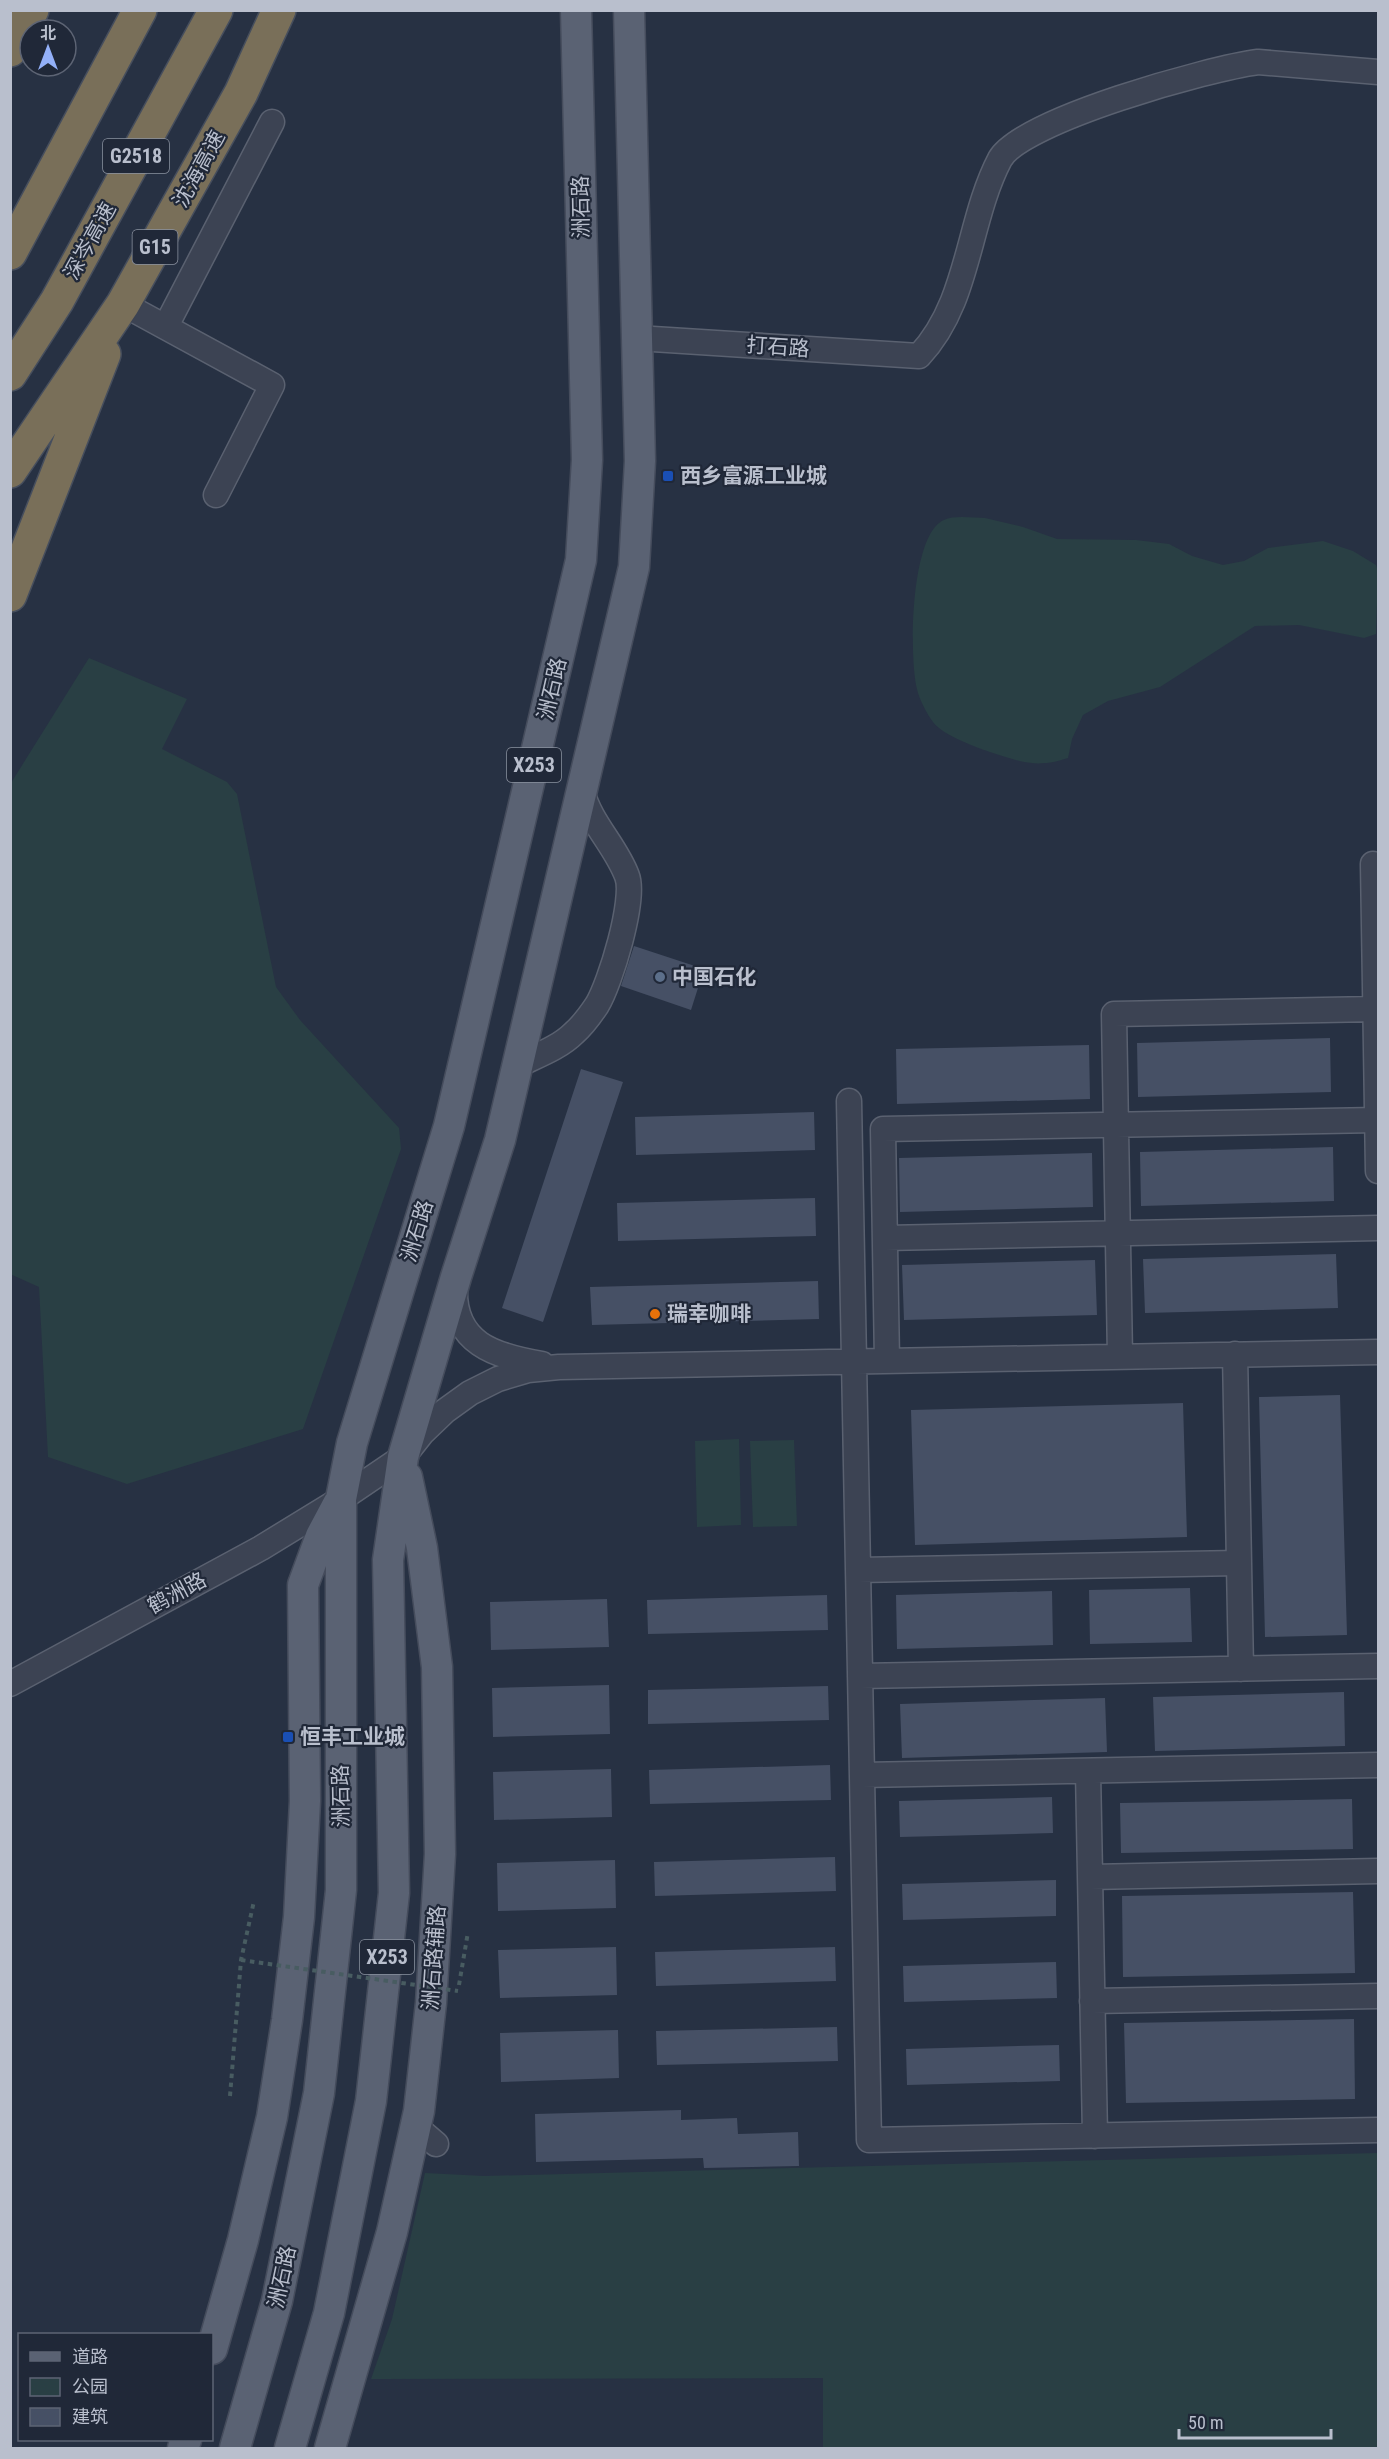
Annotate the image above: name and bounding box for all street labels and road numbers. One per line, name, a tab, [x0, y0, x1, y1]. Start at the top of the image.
street label: 沈海高速	[168, 126, 230, 212]
road number: G2518	[103, 139, 169, 173]
street label: 洲石路	[568, 175, 594, 239]
street label: 深岑高速	[59, 198, 121, 284]
road number: G15	[132, 230, 178, 264]
street label: 打石路	[746, 333, 810, 361]
street label: 洲石路	[533, 656, 571, 722]
road number: X253	[507, 748, 561, 782]
street label: 洲石路	[396, 1197, 438, 1265]
street label: 鹤洲路	[144, 1568, 210, 1618]
street label: 洲石路	[328, 1764, 354, 1828]
street label: 洲石路辅路	[418, 1905, 450, 2011]
road number: X253	[360, 1940, 414, 1974]
street label: 洲石路	[264, 2244, 300, 2310]

